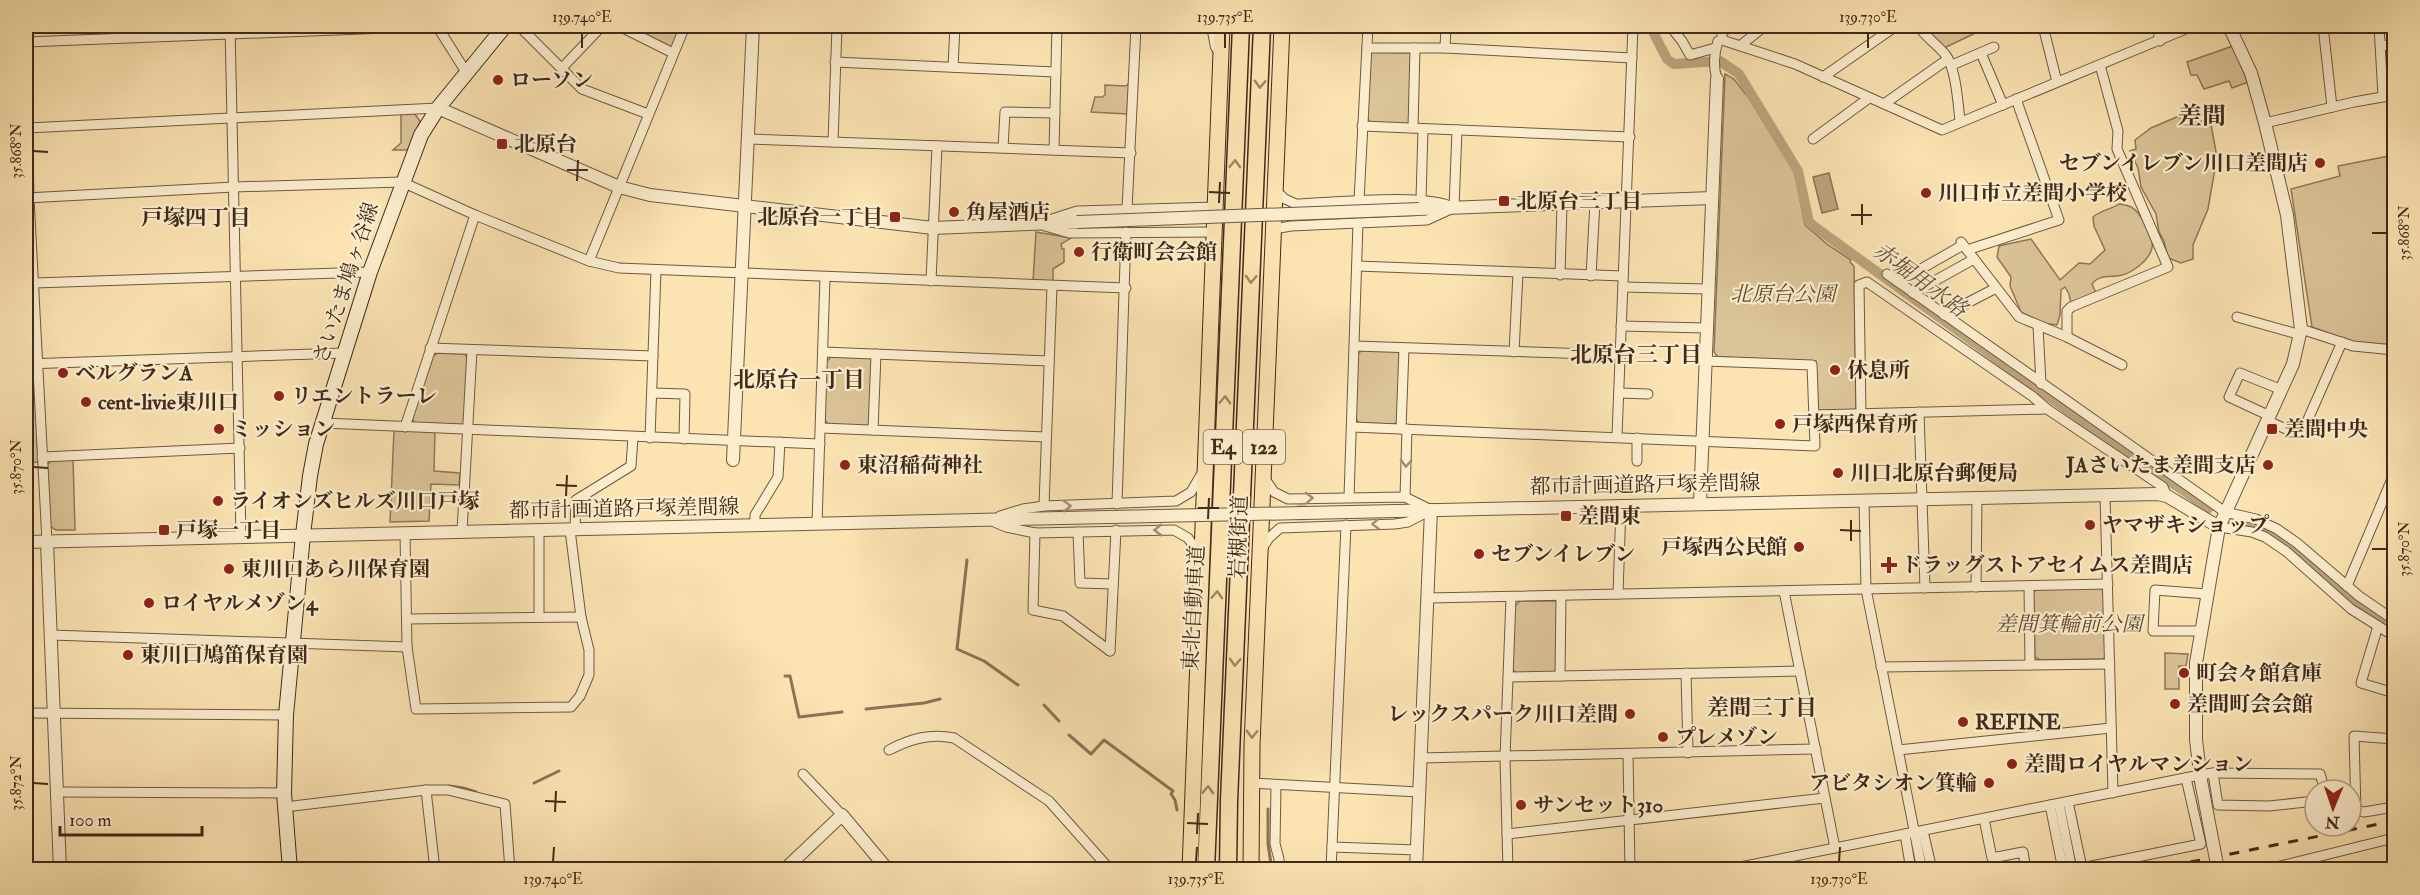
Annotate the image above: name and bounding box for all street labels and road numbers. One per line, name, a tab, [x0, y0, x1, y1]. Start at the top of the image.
street label: さいたま鳩ヶ谷線	[307, 199, 385, 367]
road number: E4	[1204, 430, 1242, 464]
road number: 122	[1243, 430, 1285, 464]
street label: 都市計画道路戸塚差間線	[1529, 469, 1761, 501]
street label: 都市計画道路戸塚差間線	[508, 493, 740, 525]
street label: 岩槻街道	[1224, 495, 1254, 579]
street label: 東北自動車道	[1177, 544, 1211, 672]

